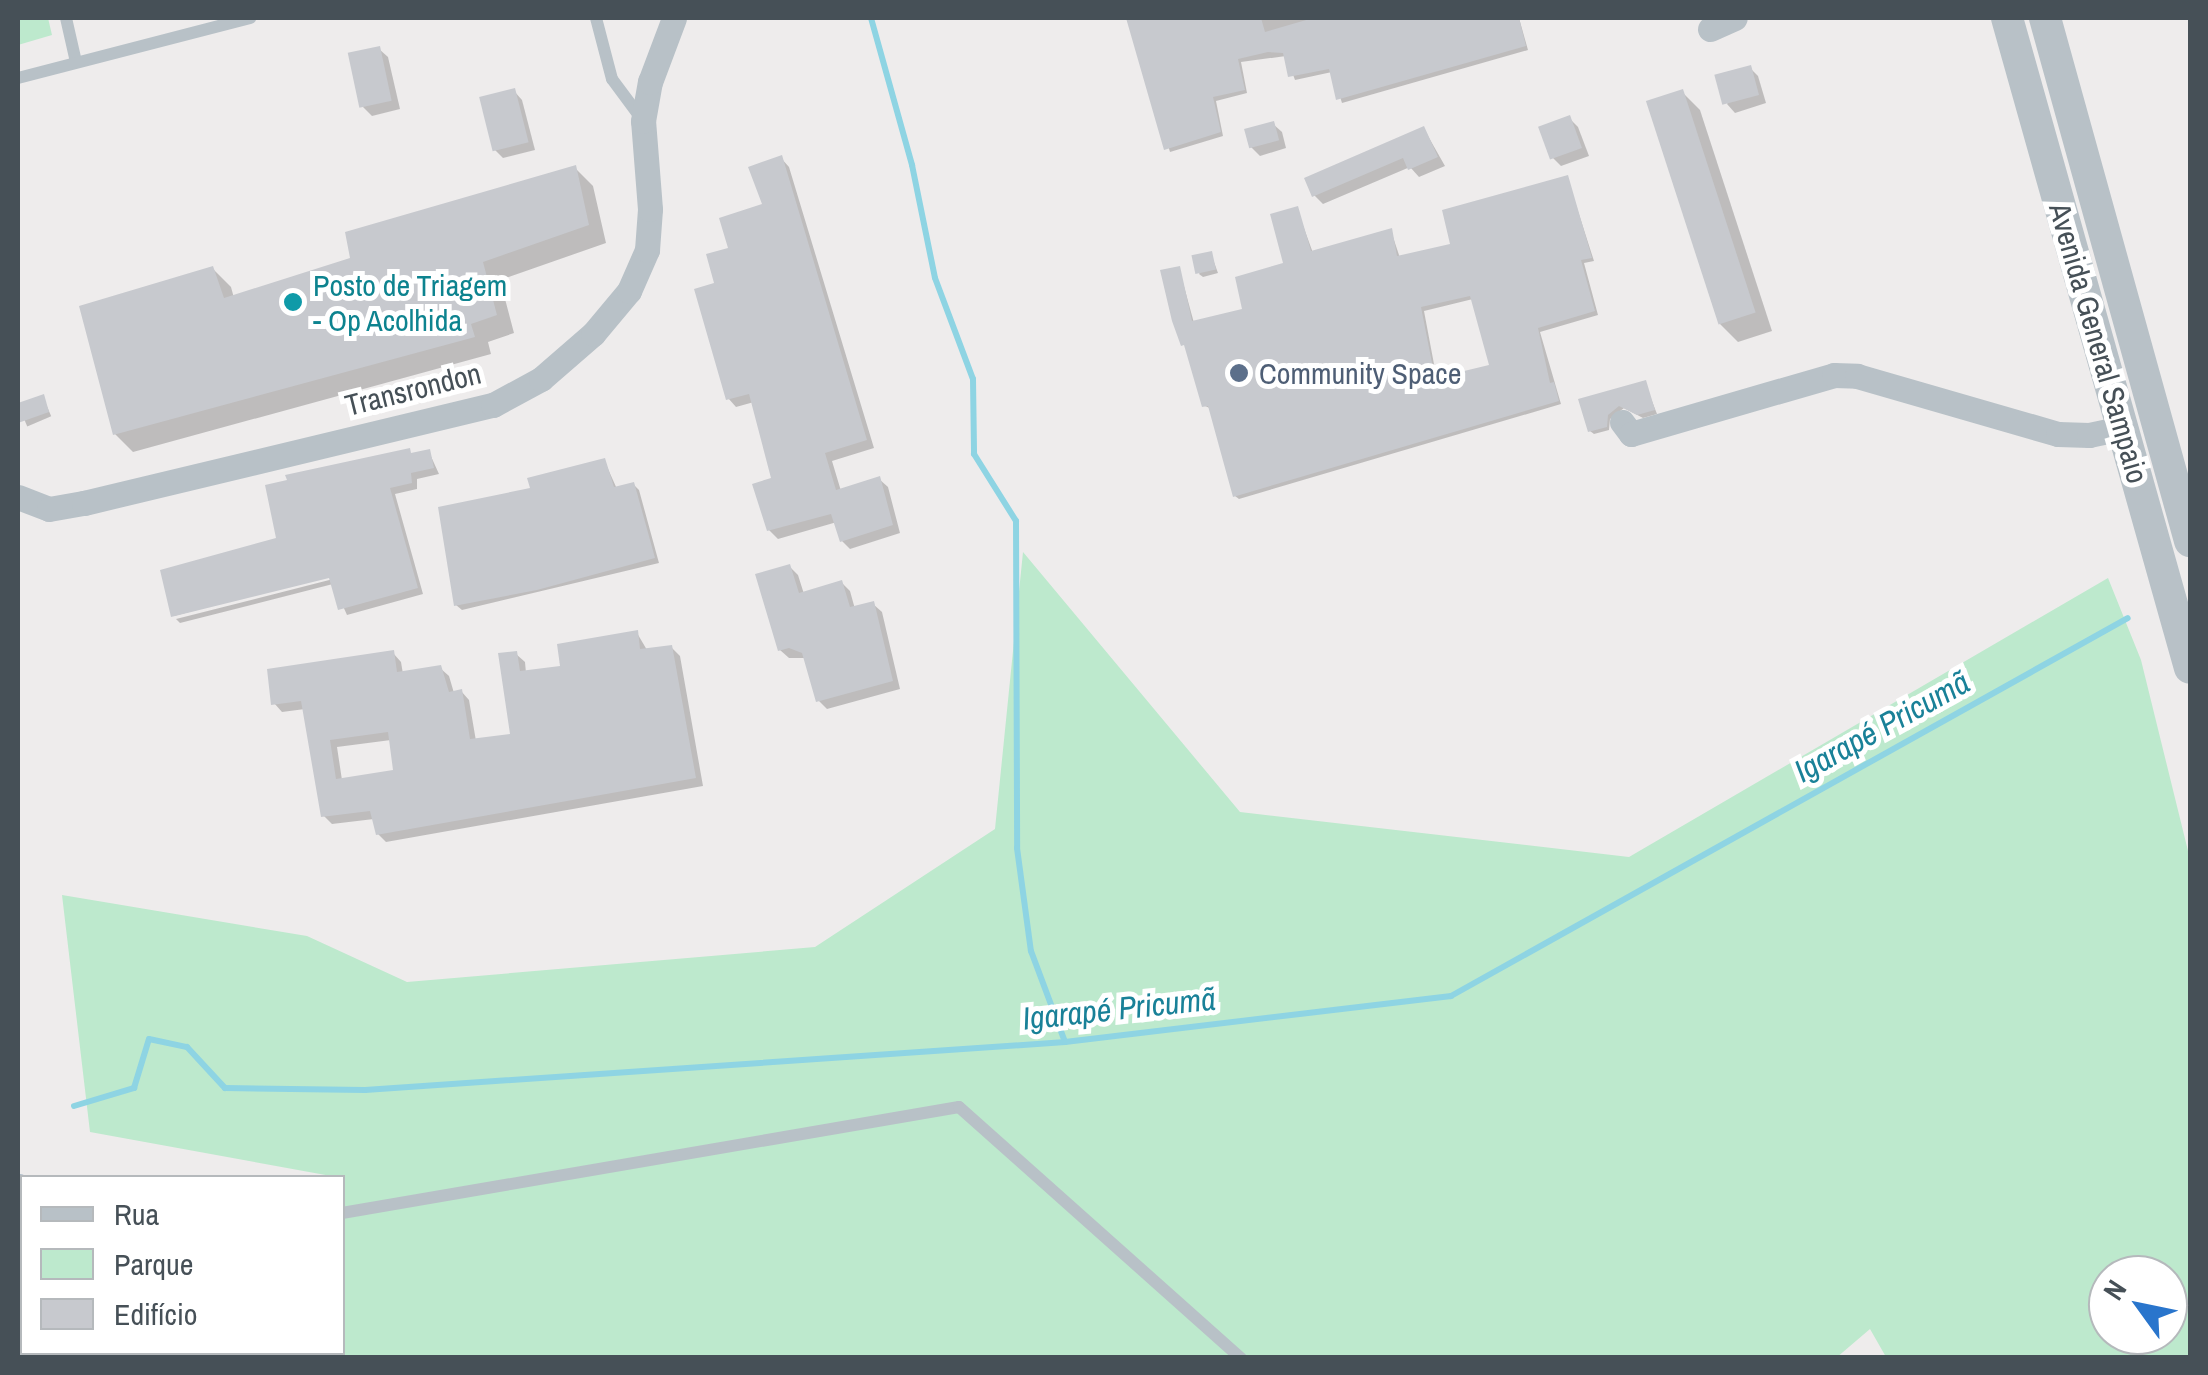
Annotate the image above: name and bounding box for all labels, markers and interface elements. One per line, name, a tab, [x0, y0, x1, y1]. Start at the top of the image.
street label: Avenida General Sampaio	[2042, 199, 2156, 487]
place label: Posto de Triagem - Op Acolhida	[313, 267, 508, 338]
marker: Posto de Triagem - Op Acolhida	[282, 291, 304, 313]
street label: Transrondon	[341, 355, 485, 423]
place label: Community Space	[1259, 355, 1461, 391]
marker: Community Space	[1228, 362, 1250, 384]
water label: Igarapé Pricumã	[1788, 663, 1976, 791]
water label: Igarapé Pricumã	[1021, 980, 1217, 1038]
legend	[20, 1175, 345, 1355]
text: Rua	[114, 1194, 159, 1234]
text: Parque	[114, 1244, 193, 1284]
north arrow	[2088, 1255, 2188, 1355]
text: N	[2094, 1272, 2135, 1307]
text: Edifício	[114, 1294, 197, 1334]

